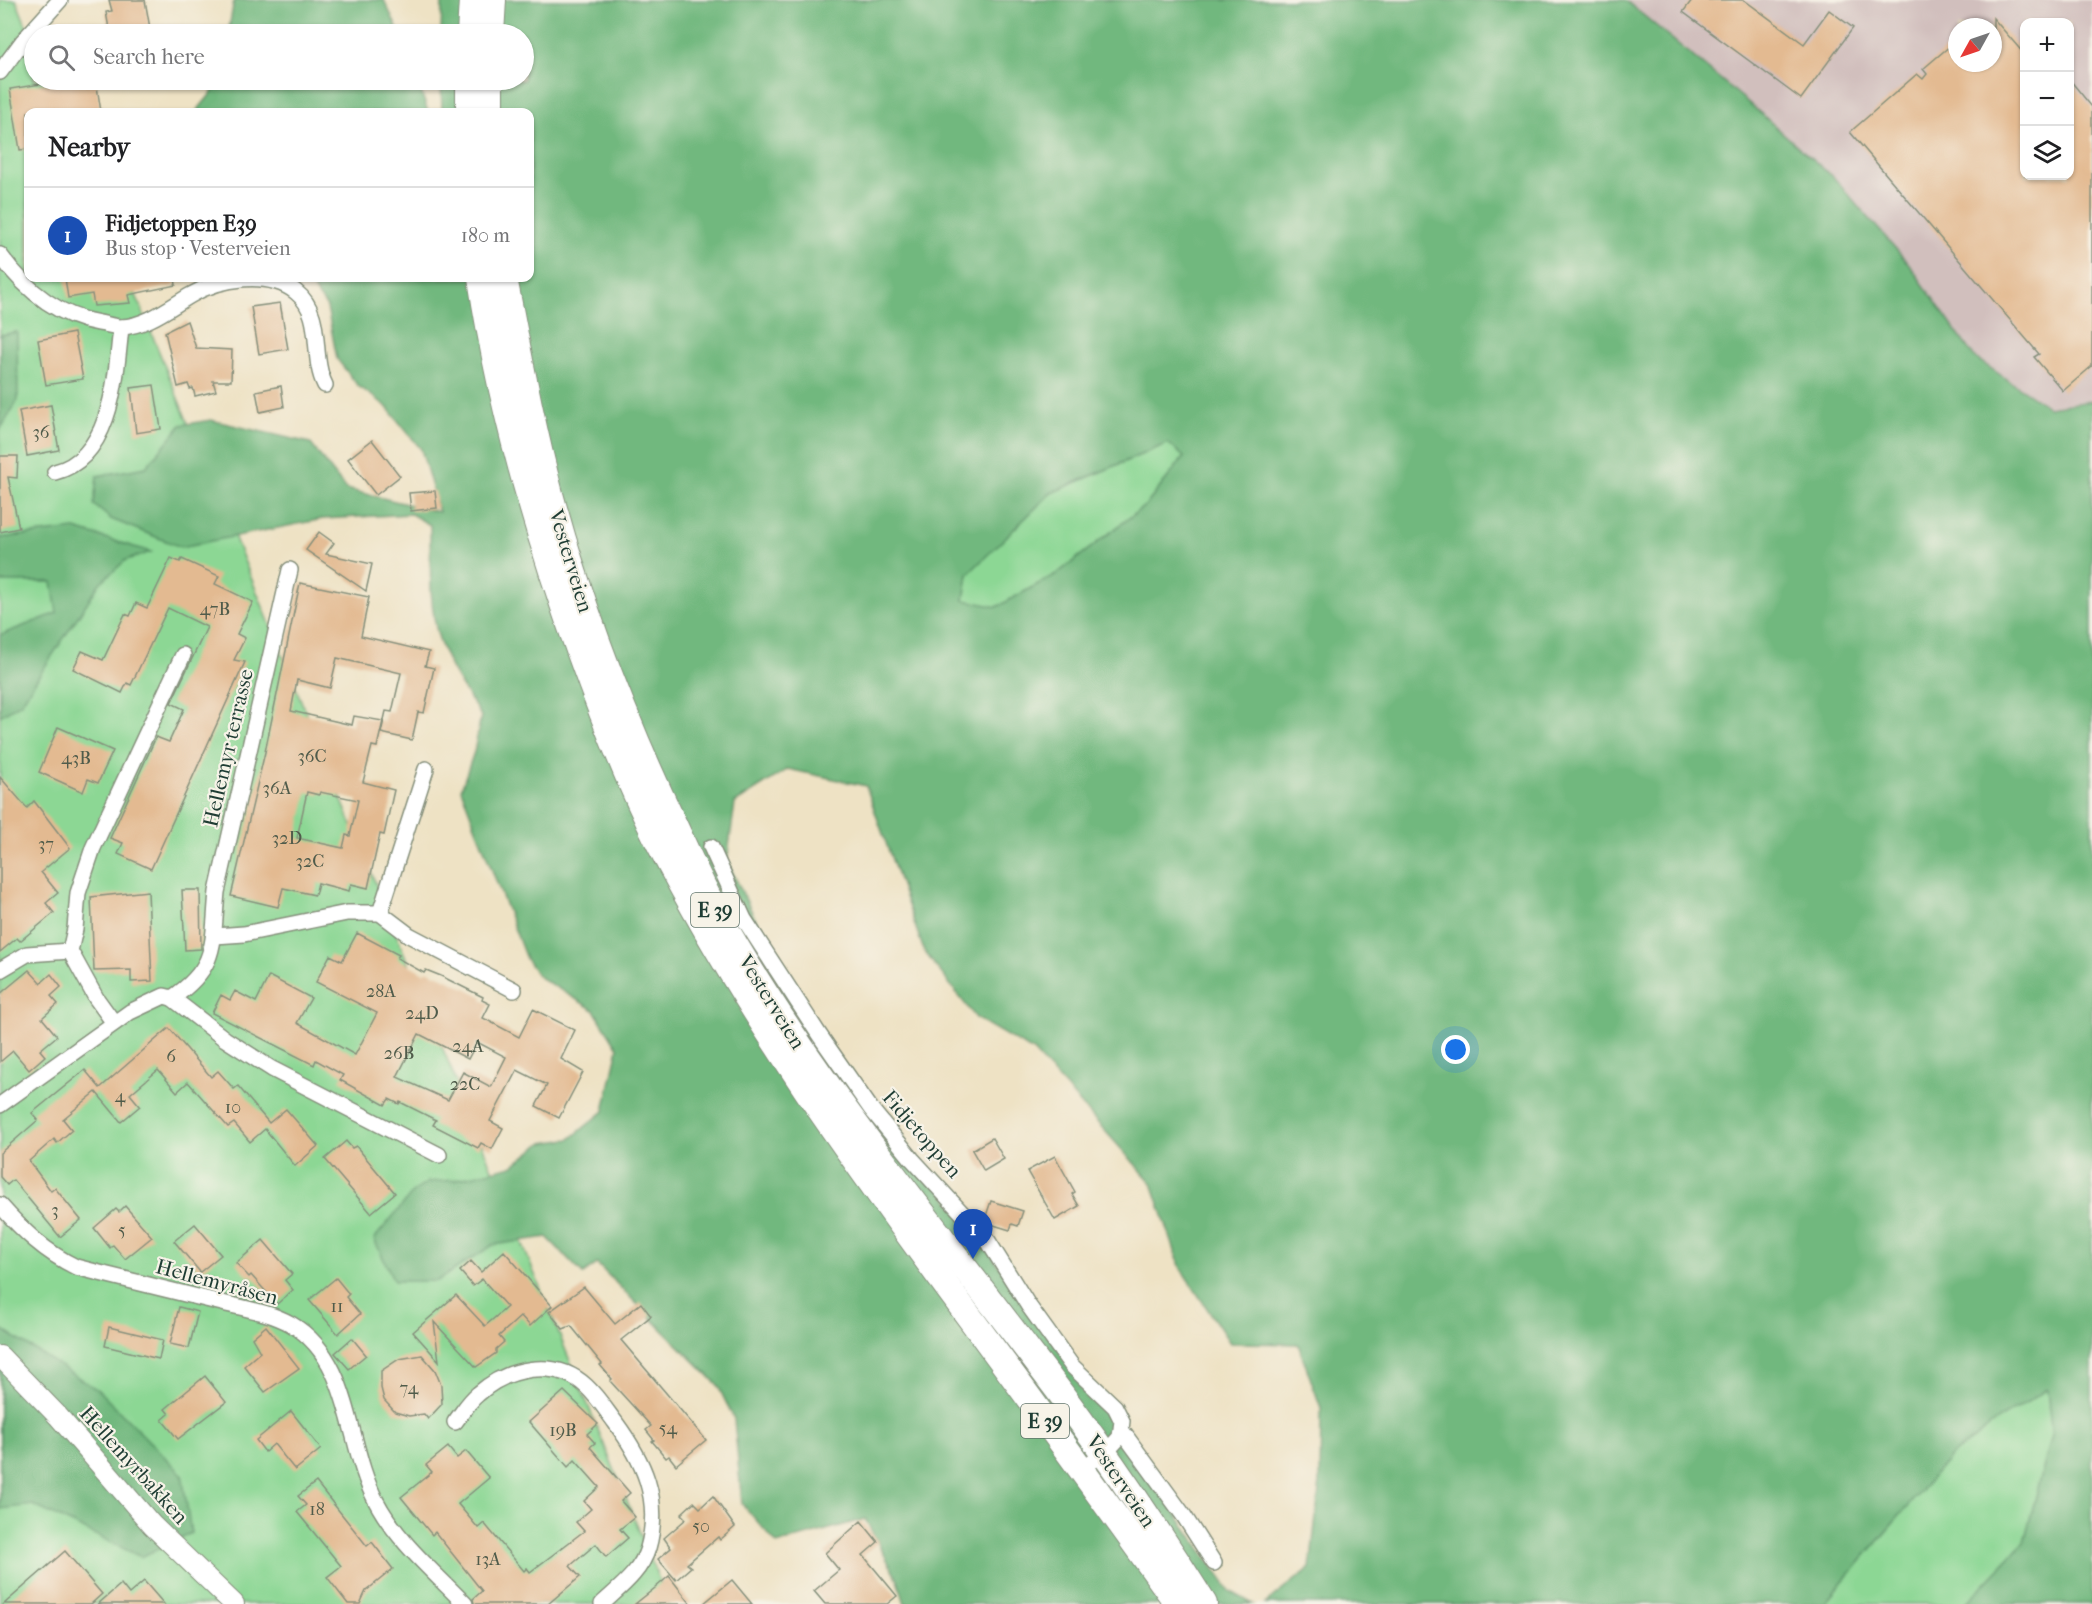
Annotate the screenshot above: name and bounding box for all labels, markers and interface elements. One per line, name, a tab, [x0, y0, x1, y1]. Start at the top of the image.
north arrow	[1948, 18, 2002, 72]
map controls	[2020, 18, 2074, 180]
button: +	[2020, 18, 2074, 72]
search box	[24, 24, 534, 90]
icon: search	[45, 41, 78, 74]
text: Search here	[93, 44, 205, 70]
button: −	[2020, 72, 2074, 126]
button: layers	[2020, 126, 2074, 180]
text: Nearby	[48, 132, 130, 163]
text: Fidjetoppen E39	[105, 211, 257, 237]
text: 1	[64, 224, 71, 247]
text: 180 m	[461, 224, 510, 247]
text: Bus stop · Vesterveien	[105, 237, 291, 260]
house number: 36	[32, 422, 50, 443]
street label: Vesterveien	[544, 506, 598, 615]
house number: 47B	[200, 599, 230, 620]
street label: Hellemyr terrasse	[198, 667, 258, 829]
house number: 36C	[297, 746, 327, 767]
house number: 43B	[61, 748, 91, 769]
house number: 36A	[263, 778, 292, 799]
house number: 32D	[272, 828, 302, 849]
house number: 37	[38, 834, 54, 855]
house number: 32C	[296, 851, 324, 872]
road number: E 39	[691, 893, 739, 927]
street label: Vesterveien	[733, 950, 810, 1054]
house number: 28A	[366, 981, 396, 1002]
house number: 24D	[405, 1003, 439, 1024]
your location	[1441, 1035, 1470, 1064]
house number: 24A	[452, 1036, 484, 1057]
house number: 26B	[384, 1043, 414, 1064]
house number: 6	[166, 1046, 176, 1067]
house number: 22C	[450, 1074, 480, 1095]
street label: Fidjetoppen	[878, 1085, 966, 1183]
house number: 4	[115, 1086, 126, 1107]
house number: 10	[225, 1097, 241, 1118]
house number: 3	[51, 1200, 59, 1221]
pin: 1	[954, 1210, 992, 1259]
house number: 5	[118, 1220, 126, 1241]
street label: Hellemyråsen	[153, 1254, 281, 1310]
house number: 11	[331, 1296, 343, 1317]
house number: 74	[400, 1378, 419, 1399]
street label: Hellemyrbakken	[75, 1401, 193, 1529]
road number: E 39	[1021, 1404, 1069, 1438]
house number: 54	[659, 1418, 678, 1439]
house number: 19B	[549, 1420, 577, 1441]
street label: Vesterveien	[1081, 1429, 1161, 1532]
house number: 18	[309, 1499, 325, 1520]
house number: 50	[692, 1516, 710, 1537]
house number: 13A	[475, 1549, 501, 1570]

